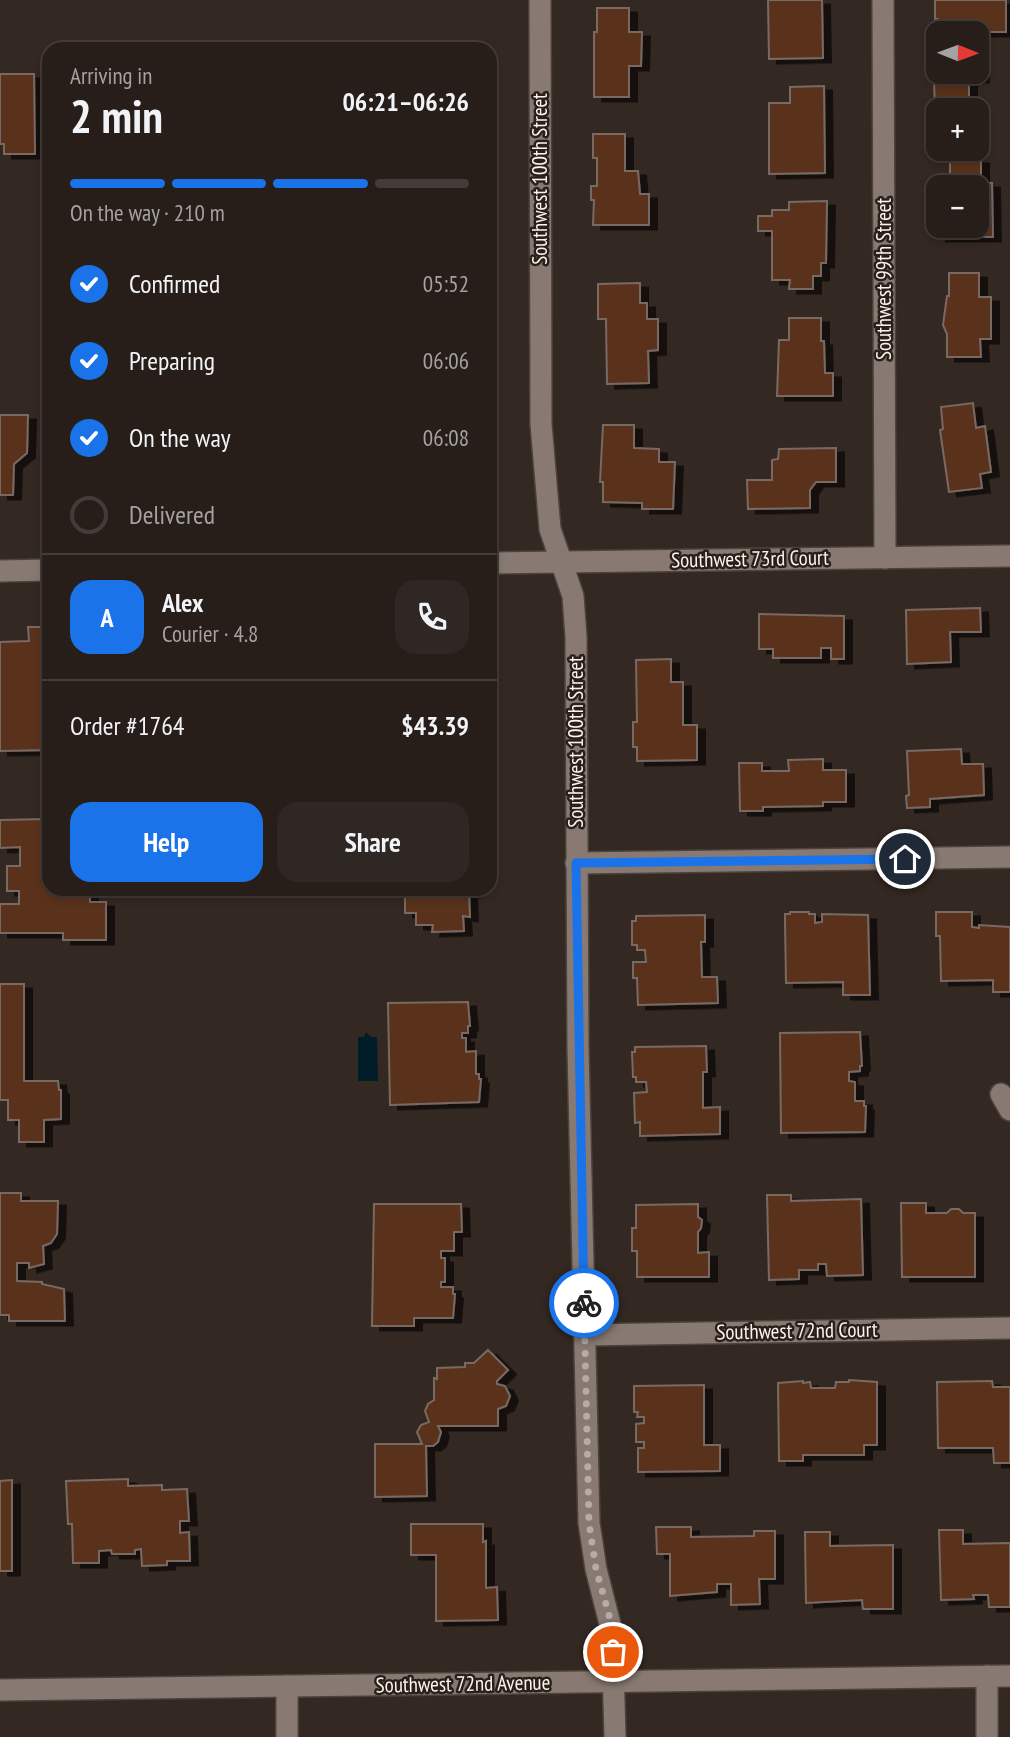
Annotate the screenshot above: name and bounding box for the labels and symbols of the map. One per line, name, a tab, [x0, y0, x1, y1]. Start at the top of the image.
north arrow	[926, 21, 989, 84]
street label: Southwest 100th Street	[526, 93, 553, 265]
street label: Southwest 99th Street	[870, 198, 897, 360]
street label: Southwest 73rd Court	[671, 544, 829, 573]
street label: Southwest 100th Street	[562, 656, 589, 828]
pin	[875, 829, 935, 889]
courier	[549, 1268, 619, 1338]
street label: Southwest 72nd Court	[716, 1316, 878, 1345]
pin	[583, 1622, 643, 1682]
street label: Southwest 72nd Avenue	[375, 1668, 551, 1699]

